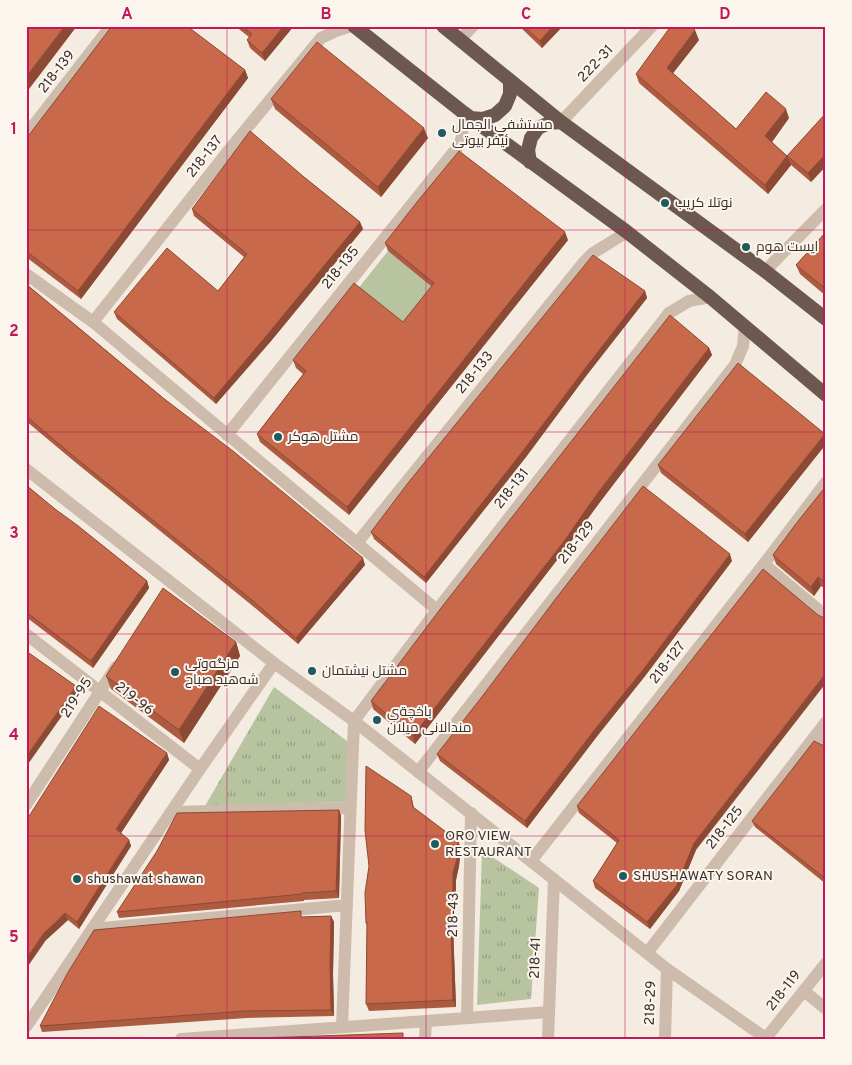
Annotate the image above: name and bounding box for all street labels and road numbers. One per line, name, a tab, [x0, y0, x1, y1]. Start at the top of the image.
street label: 222-31	[574, 42, 618, 86]
street label: 218-139	[35, 47, 79, 97]
street label: 218-137	[183, 133, 227, 181]
street label: 218-135	[319, 243, 363, 293]
street label: 218-133	[453, 348, 497, 398]
street label: 218-131	[491, 465, 533, 513]
street label: 218-129	[555, 518, 599, 568]
street label: 218-127	[646, 639, 690, 687]
street label: 219-95	[58, 675, 96, 721]
street label: 219-96	[111, 679, 157, 719]
street label: 218-125	[703, 803, 747, 853]
street label: 218-43	[445, 892, 463, 938]
street label: 218-41	[527, 937, 545, 979]
street label: 218-119	[763, 967, 805, 1015]
street label: 218-29	[642, 980, 660, 1026]

